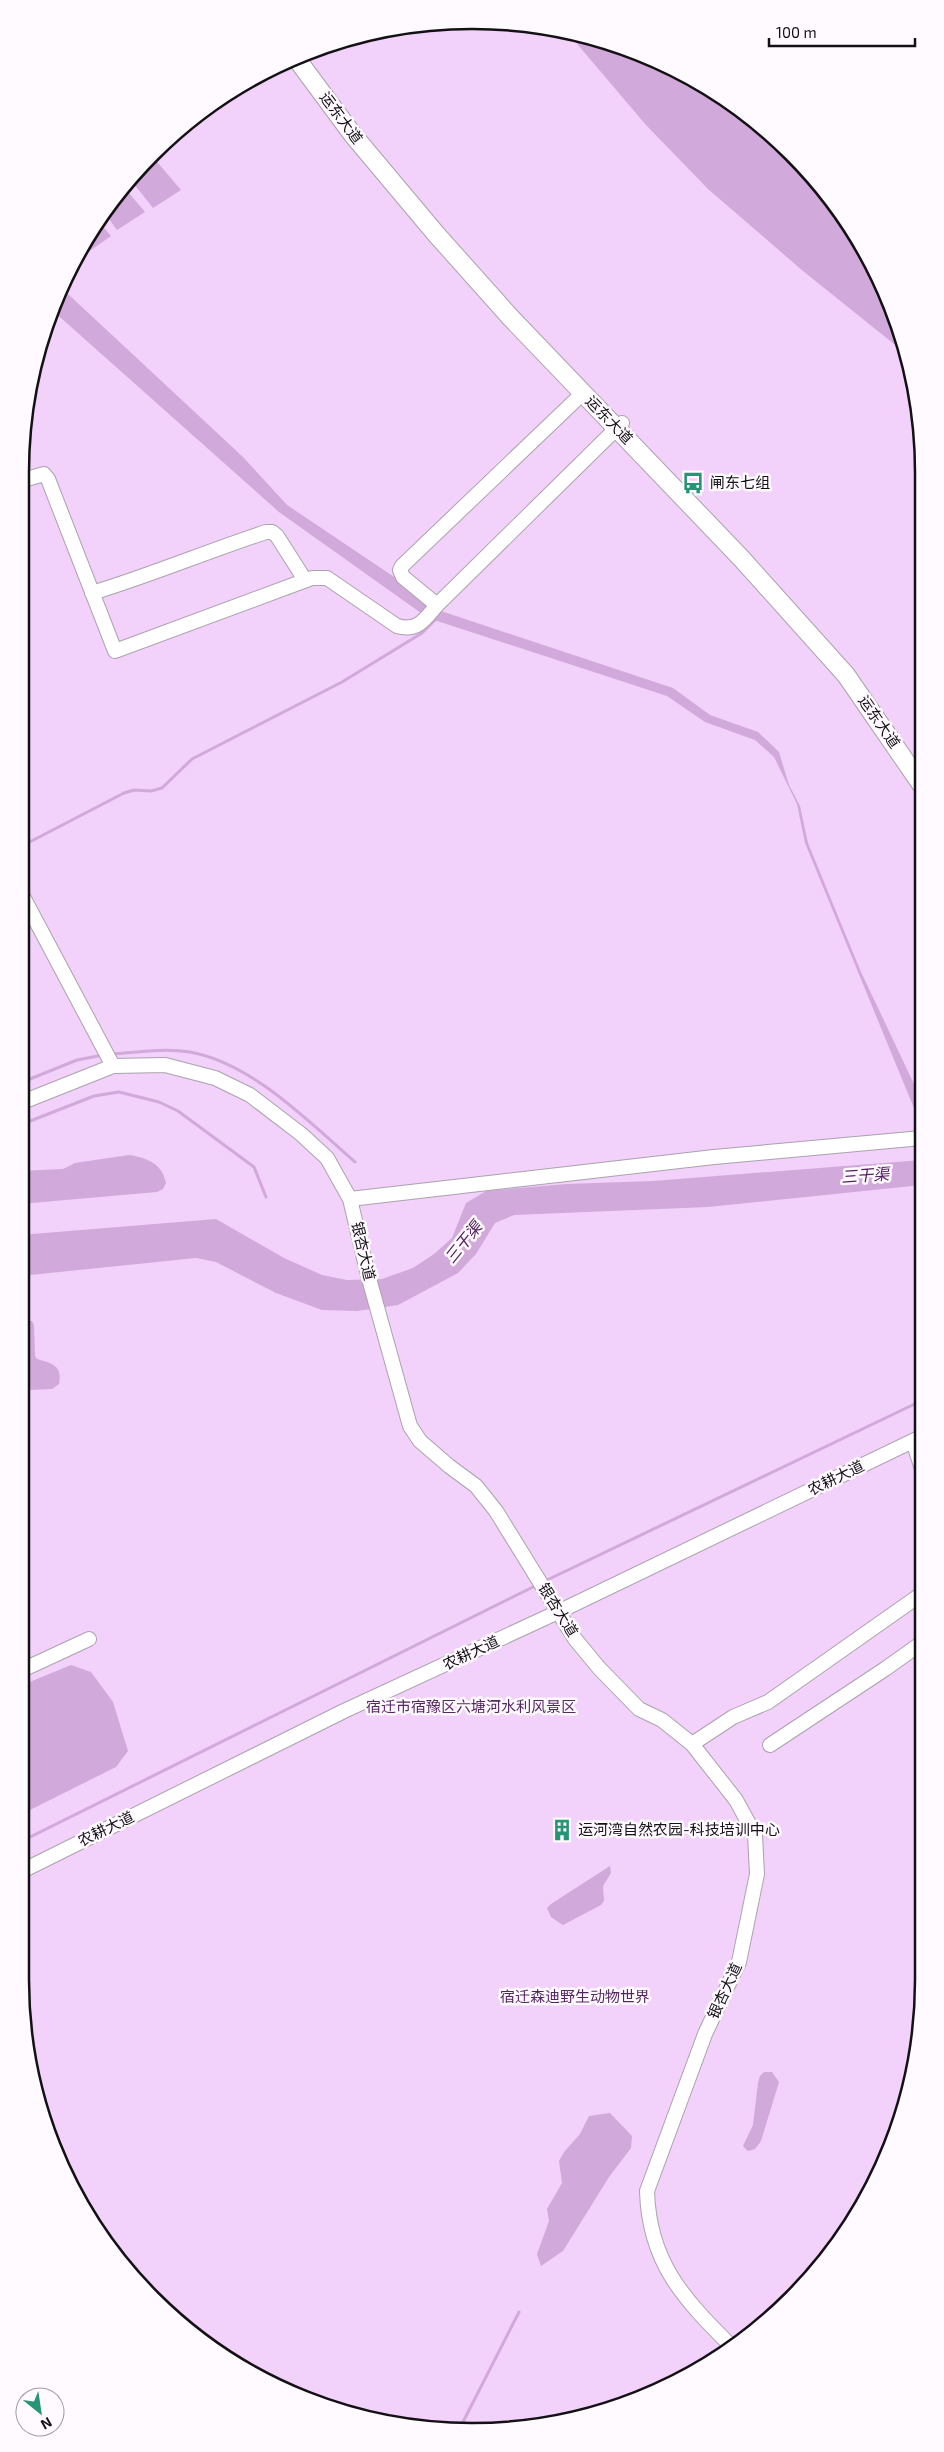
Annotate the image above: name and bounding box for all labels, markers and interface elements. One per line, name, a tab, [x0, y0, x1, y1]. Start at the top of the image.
scale bar	[769, 15, 915, 47]
text: 100 m	[776, 23, 817, 41]
street label: 运东大道	[317, 88, 367, 147]
street label: 运东大道	[582, 391, 637, 447]
bus stop icon: 闸东七组	[680, 470, 706, 496]
place label: 闸东七组	[710, 473, 770, 491]
street label: 运东大道	[855, 692, 904, 751]
water label: 三干渠	[840, 1163, 892, 1186]
water label: 三干渠	[440, 1216, 486, 1266]
street label: 银杏大道	[348, 1220, 379, 1282]
street label: 农耕大道	[805, 1456, 866, 1498]
street label: 银杏大道	[535, 1579, 582, 1640]
street label: 农耕大道	[440, 1631, 502, 1673]
park label: 宿迁市宿豫区六塘河水利风景区	[366, 1697, 576, 1715]
street label: 农耕大道	[75, 1807, 136, 1849]
building icon: 运河湾自然农园-科技培训中心	[549, 1817, 575, 1843]
place label: 运河湾自然农园-科技培训中心	[578, 1820, 780, 1838]
street label: 银杏大道	[703, 1960, 745, 2022]
park label: 宿迁森迪野生动物世界	[500, 1987, 650, 2005]
north arrow	[15, 2387, 65, 2437]
text: N	[38, 2414, 55, 2434]

